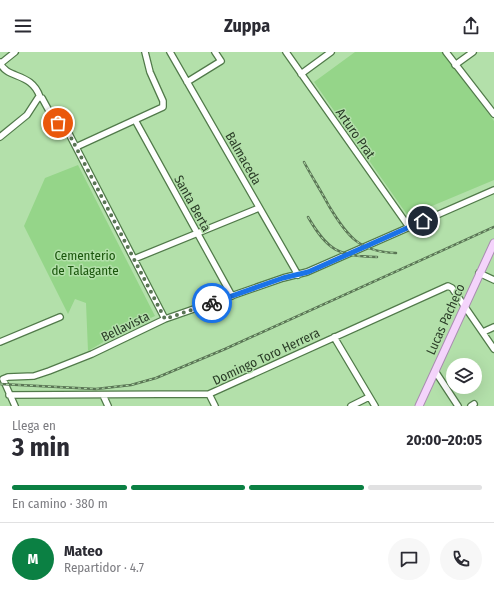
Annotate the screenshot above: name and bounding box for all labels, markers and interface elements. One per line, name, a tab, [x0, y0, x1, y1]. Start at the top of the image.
icon: menu	[12, 15, 34, 37]
text: Zuppa	[224, 15, 270, 37]
icon: share	[460, 15, 482, 37]
street label: Arturo Prat	[333, 105, 379, 162]
pin	[41, 106, 75, 140]
icon: bag	[47, 112, 69, 134]
street label: Balmaceda	[223, 129, 265, 187]
street label: Santa Berta	[171, 173, 214, 234]
pin	[406, 204, 440, 238]
icon: home	[412, 210, 434, 232]
park label: Cementerio de Talagante	[51, 248, 119, 278]
street label: Lucas Pacheco	[423, 281, 468, 357]
courier	[192, 283, 232, 323]
icon: bike	[201, 292, 223, 314]
street label: Bellavista	[99, 308, 152, 345]
street label: Domingo Toro Herrera	[210, 325, 322, 388]
map controls	[446, 358, 482, 394]
button: layers	[446, 358, 482, 394]
text: Llega en	[12, 418, 56, 433]
text: 20:00–20:05	[407, 431, 482, 449]
text: 3 min	[12, 432, 70, 463]
text: En camino · 380 m	[12, 496, 108, 511]
button: chat	[388, 538, 430, 580]
button: phone	[440, 538, 482, 580]
text: Mateo	[64, 542, 103, 560]
text: M	[28, 550, 38, 568]
text: Repartidor · 4.7	[64, 560, 144, 575]

